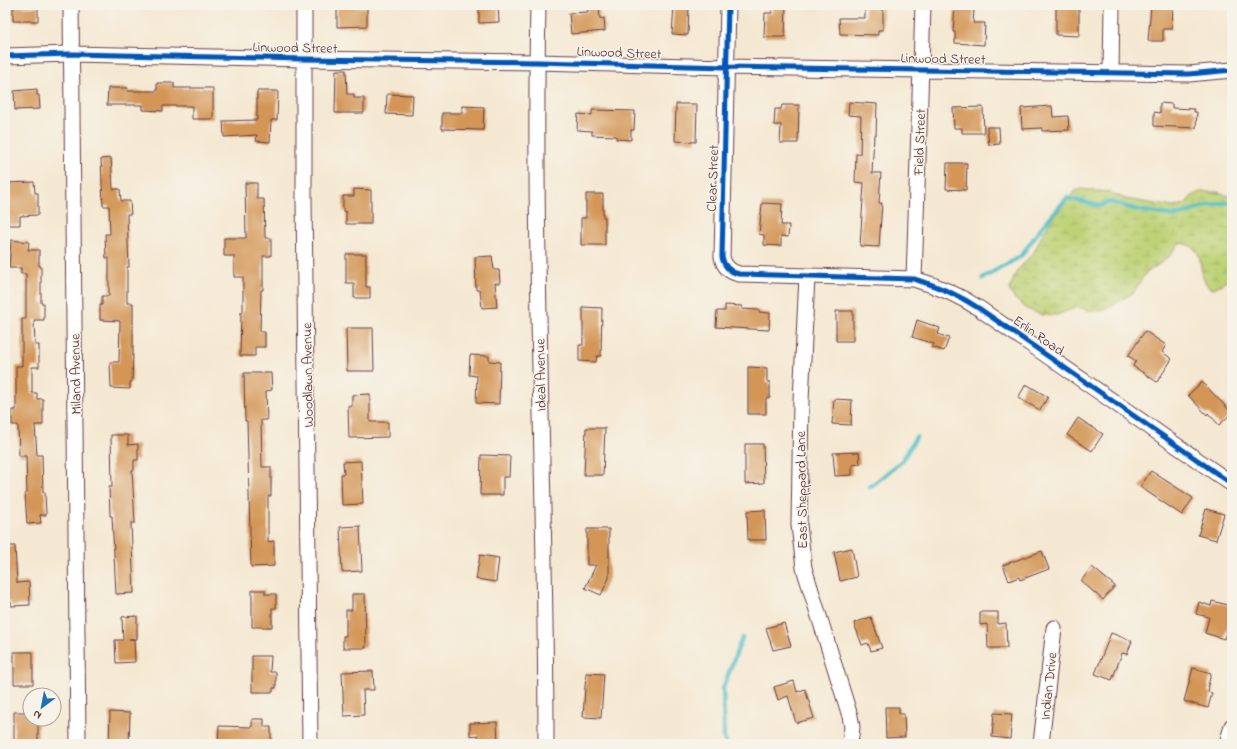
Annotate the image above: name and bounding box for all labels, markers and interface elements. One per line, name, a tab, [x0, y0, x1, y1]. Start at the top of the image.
street label: Linwood Street	[252, 37, 338, 60]
street label: Linwood Street	[576, 42, 662, 65]
street label: Linwood Street	[900, 48, 986, 71]
street label: Field Street	[909, 108, 932, 177]
street label: Clear Street	[702, 144, 725, 212]
street label: Erlin Road	[1008, 311, 1068, 362]
street label: Woodlawn Avenue	[297, 322, 320, 427]
street label: Miland Avenue	[65, 333, 88, 415]
street label: Ideal Avenue	[530, 338, 553, 412]
street label: East Sheppard Lane	[791, 430, 814, 549]
street label: Indian Drive	[1036, 651, 1064, 721]
north arrow	[22, 687, 62, 727]
text: N	[30, 706, 45, 723]

